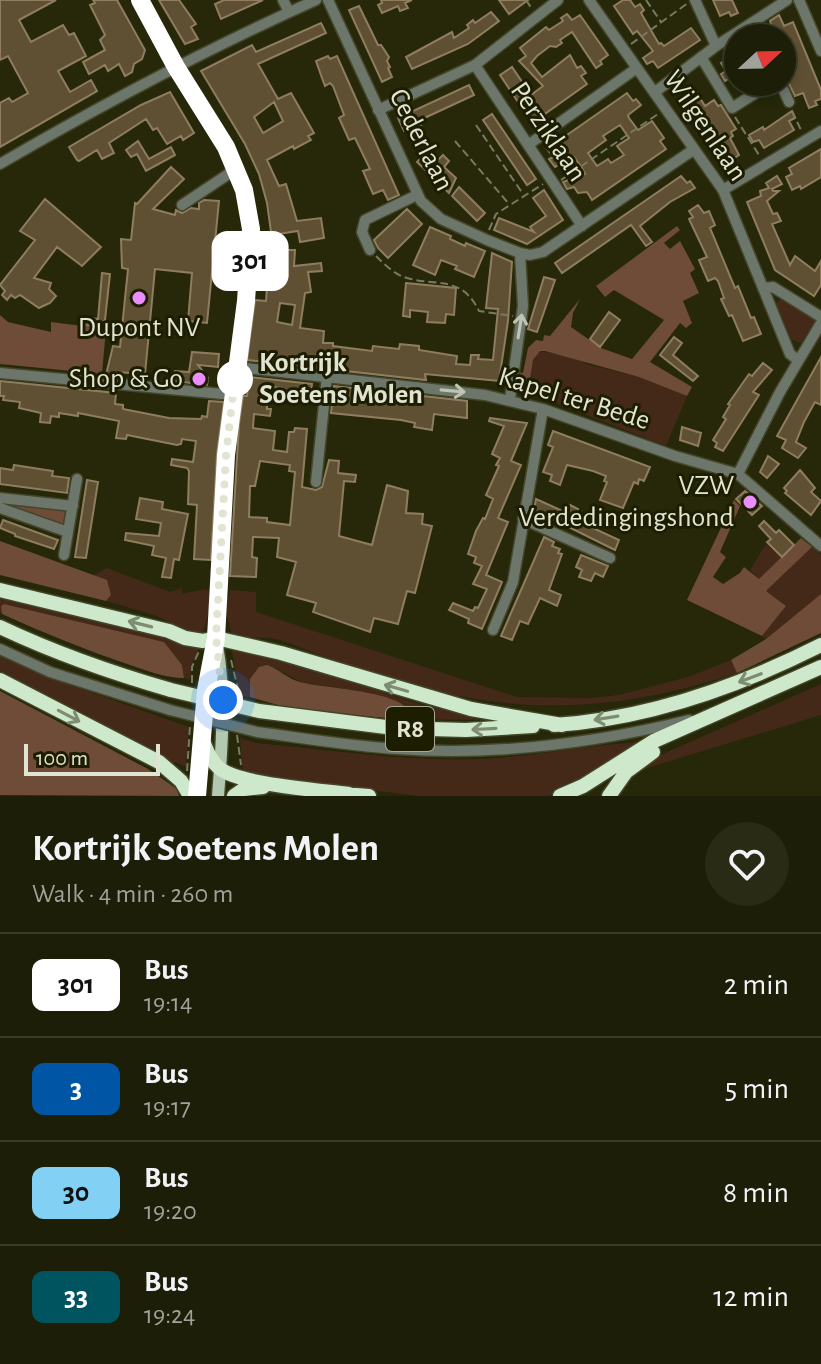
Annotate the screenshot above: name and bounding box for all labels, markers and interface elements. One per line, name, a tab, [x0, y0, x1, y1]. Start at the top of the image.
north arrow	[724, 24, 796, 96]
map controls	[724, 24, 796, 96]
street label: Wilgenlaan	[658, 66, 752, 186]
street label: Perziklaan	[505, 77, 591, 187]
street label: Cederlaan	[383, 84, 459, 196]
line badge: 301	[204, 235, 296, 287]
text: 301	[232, 247, 268, 275]
marker: Dupont NV	[130, 289, 148, 307]
place label: Dupont NV	[78, 314, 200, 342]
one-way arrow	[513, 314, 528, 339]
place label: Kortrijk Soetens Molen	[259, 349, 423, 409]
marker: Kortrijk Soetens Molen	[218, 362, 252, 396]
street label: Kapel ter Bede	[495, 363, 653, 435]
place label: Shop & Go	[69, 365, 183, 393]
marker: Shop & Go	[190, 370, 208, 388]
one-way arrow	[439, 384, 466, 399]
place label: VZW Verdedingingshond	[519, 472, 734, 532]
marker: VZW Verdedingingshond	[741, 493, 759, 511]
one-way arrow	[128, 616, 154, 631]
one-way arrow	[738, 672, 763, 686]
your location	[203, 680, 243, 720]
one-way arrow	[384, 680, 410, 695]
road number: R8	[386, 707, 434, 751]
one-way arrow	[57, 709, 81, 725]
one-way arrow	[594, 711, 619, 726]
one-way arrow	[471, 722, 498, 737]
scale bar	[24, 740, 160, 776]
text: 100 m	[36, 747, 88, 769]
button: heart	[705, 822, 789, 906]
text: Kortrijk Soetens Molen	[32, 830, 379, 868]
text: Walk · 4 min · 260 m	[32, 881, 233, 907]
text: Bus	[144, 955, 189, 985]
text: 2 min	[724, 970, 789, 1000]
text: 301	[58, 971, 94, 999]
text: 19:14	[144, 990, 193, 1016]
text: Bus	[144, 1059, 189, 1089]
text: 5 min	[725, 1074, 789, 1104]
text: 3	[70, 1075, 82, 1103]
text: 19:17	[144, 1094, 191, 1120]
text: Bus	[144, 1163, 189, 1193]
text: 8 min	[723, 1178, 789, 1208]
text: 30	[63, 1179, 89, 1207]
text: 19:20	[144, 1198, 197, 1224]
text: Bus	[144, 1267, 189, 1297]
text: 12 min	[713, 1282, 789, 1312]
text: 33	[64, 1283, 88, 1311]
text: 19:24	[144, 1302, 195, 1328]

